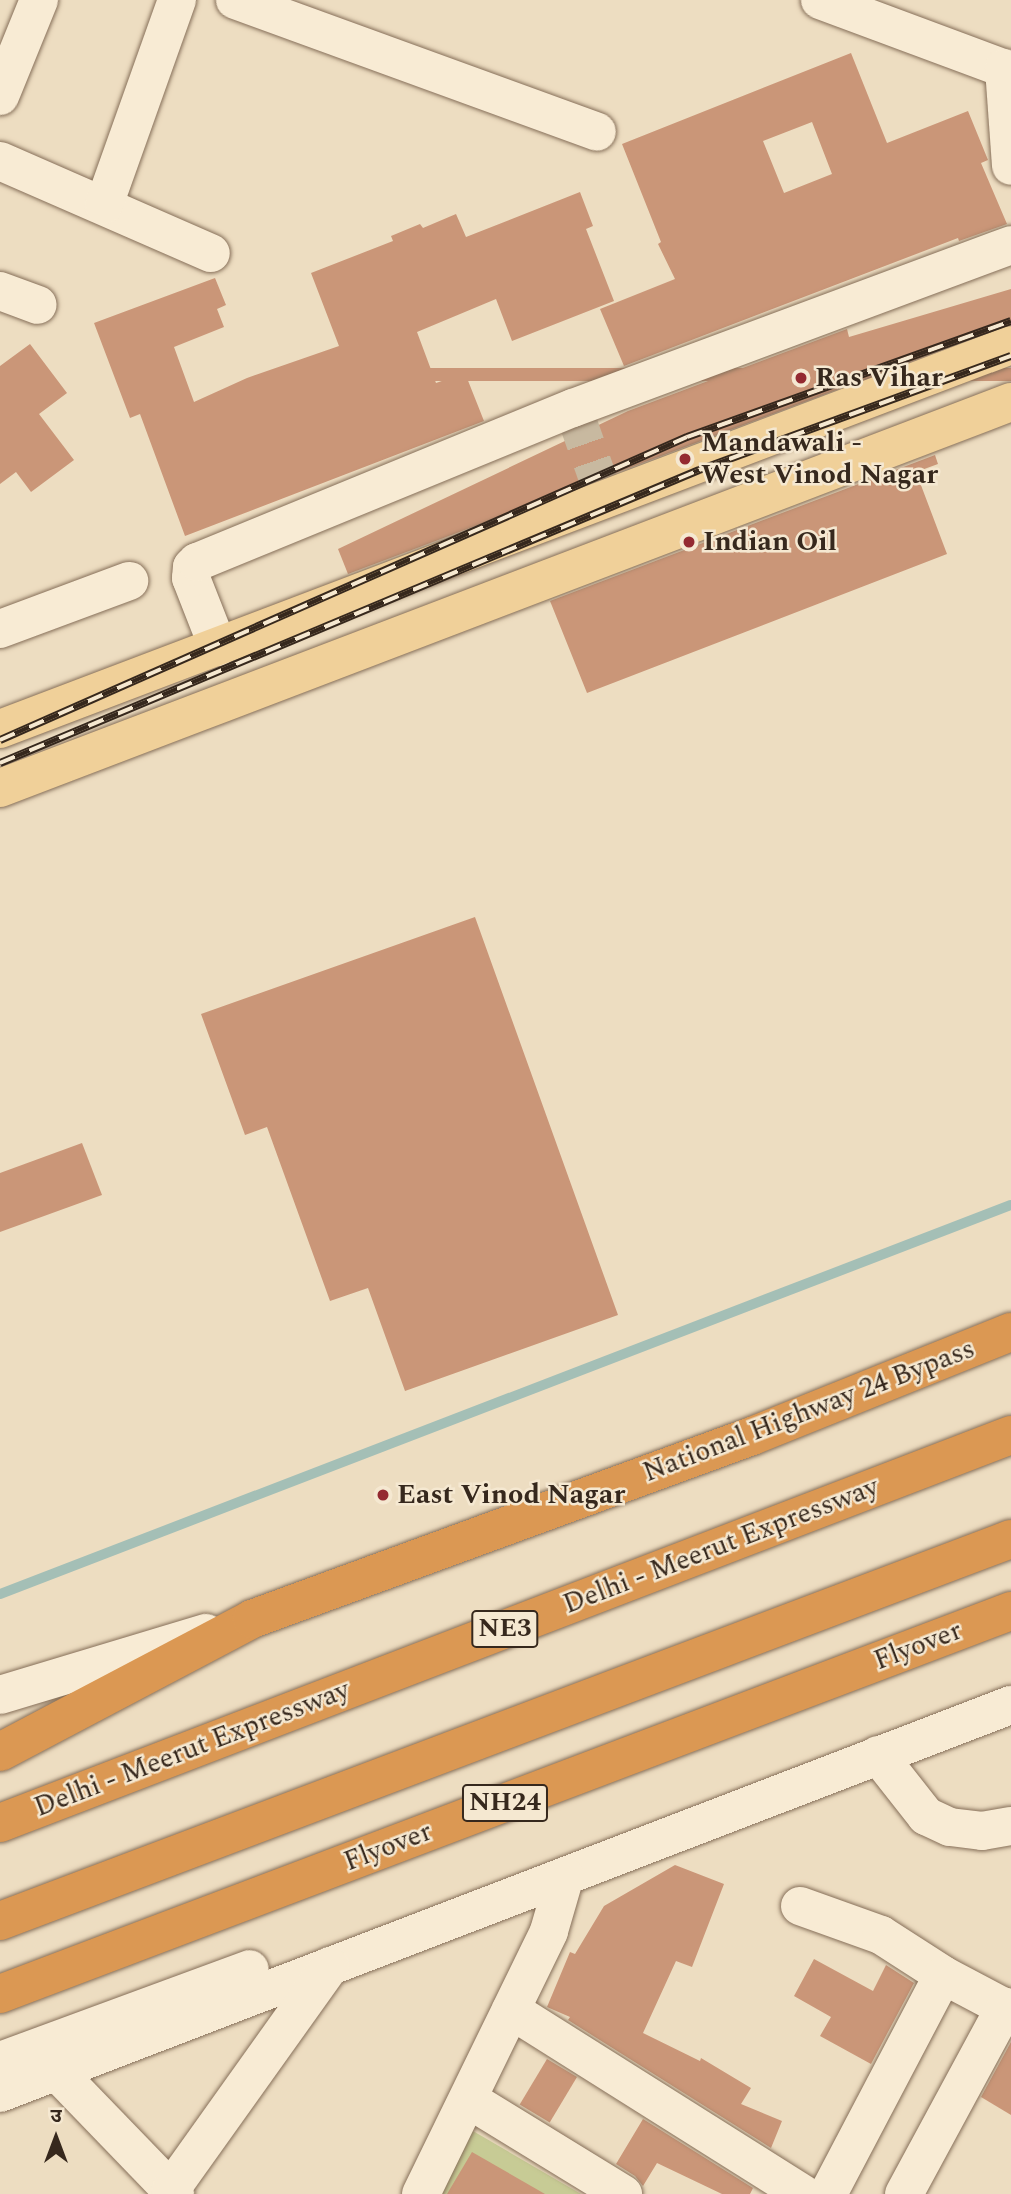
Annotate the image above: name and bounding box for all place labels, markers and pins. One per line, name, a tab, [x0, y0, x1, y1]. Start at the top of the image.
place label: Ras Vihar	[815, 361, 943, 395]
marker: Ras Vihar	[793, 370, 809, 386]
place label: Mandawali - West Vinod Nagar	[701, 426, 938, 492]
marker: Mandawali - West Vinod Nagar	[675, 449, 695, 469]
place label: Indian Oil	[703, 525, 837, 559]
marker: Indian Oil	[681, 534, 697, 550]
place label: East Vinod Nagar	[397, 1478, 625, 1512]
marker: East Vinod Nagar	[375, 1487, 391, 1503]

